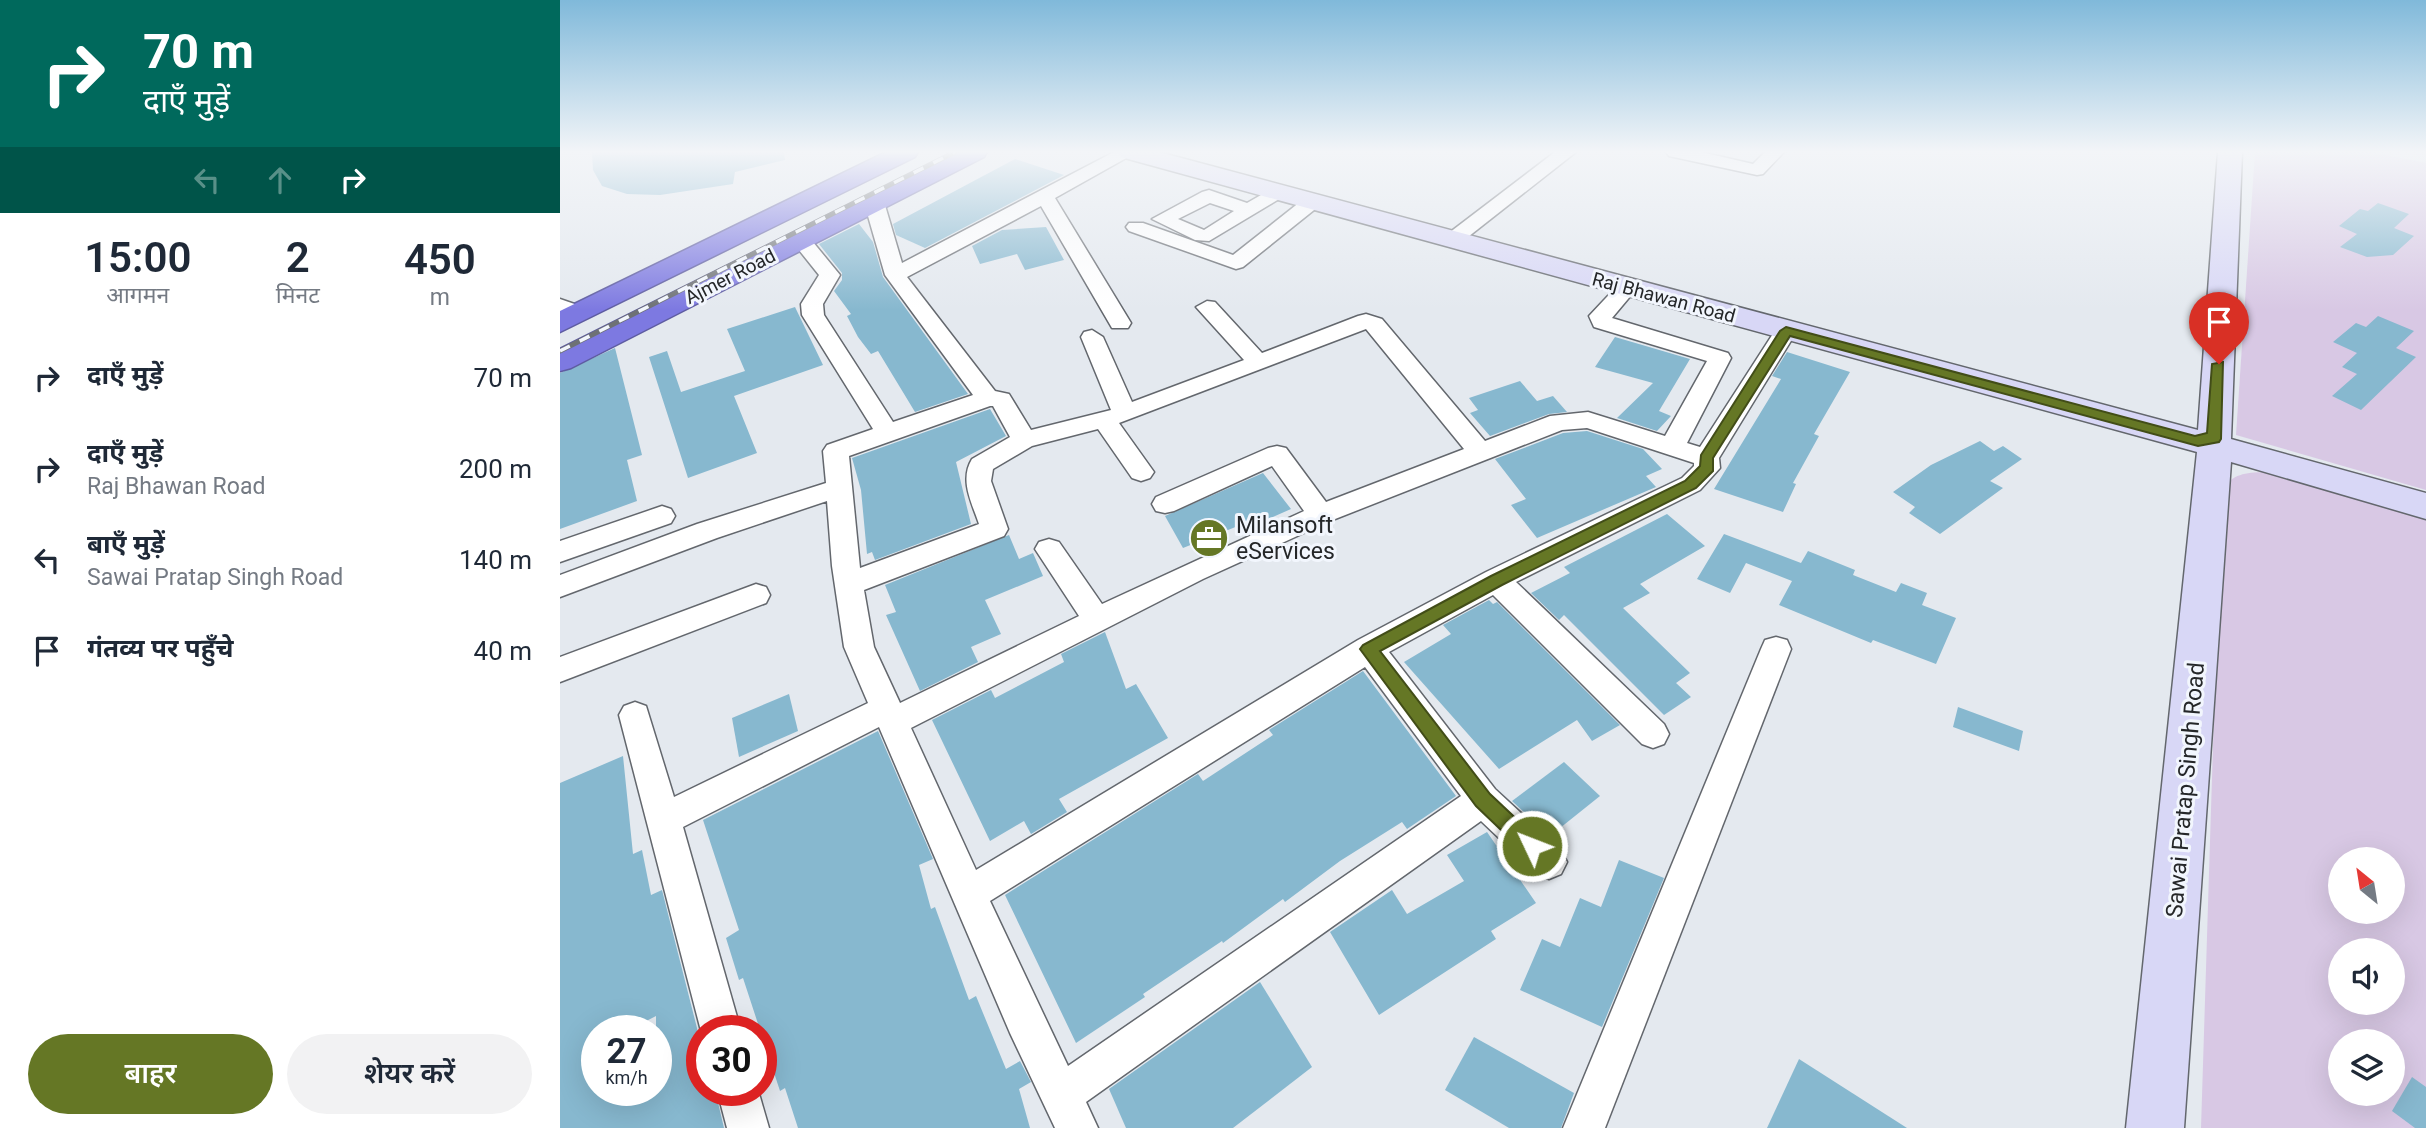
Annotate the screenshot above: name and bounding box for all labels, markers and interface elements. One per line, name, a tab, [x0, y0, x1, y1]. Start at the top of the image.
text: 70 m	[143, 23, 254, 80]
icon: right	[28, 28, 119, 119]
text: दाएँ मुड़ें	[143, 82, 230, 120]
icon: left	[188, 161, 226, 199]
icon: ahead	[261, 161, 299, 199]
icon: right	[334, 161, 372, 199]
text: 15:00	[84, 233, 192, 282]
text: 2	[286, 233, 310, 282]
text: 450	[404, 235, 476, 284]
street label: Ajmer Road	[681, 244, 779, 309]
street label: Raj Bhawan Road	[1590, 267, 1738, 328]
text: आगमन	[106, 282, 169, 309]
text: मिनट	[276, 282, 320, 309]
text: m	[430, 284, 450, 311]
pin	[2189, 292, 2249, 364]
icon: arrive	[2200, 303, 2238, 341]
icon: right	[28, 359, 66, 397]
text: दाएँ मुड़ें	[87, 360, 163, 390]
text: 70 m	[474, 363, 532, 393]
text: दाएँ मुड़ें	[87, 438, 163, 468]
icon: right	[28, 450, 66, 488]
text: 200 m	[459, 454, 532, 484]
text: Raj Bhawan Road	[87, 473, 265, 500]
place label: Milansoft eServices	[1236, 512, 1335, 565]
office icon: Milansoft eServices	[1188, 517, 1230, 559]
text: बाएँ मुड़ें	[87, 529, 165, 559]
icon: left	[28, 541, 66, 579]
text: 140 m	[459, 545, 532, 575]
text: Sawai Pratap Singh Road	[87, 564, 343, 591]
icon: arrive	[28, 632, 66, 670]
text: गंतव्य पर पहुँचे	[87, 633, 234, 663]
text: 40 m	[474, 636, 532, 666]
street label: Sawai Pratap Singh Road	[2161, 661, 2210, 919]
position arrow	[1495, 809, 1569, 883]
north arrow	[2328, 847, 2404, 924]
map controls	[2328, 847, 2405, 1106]
button: sound	[2328, 938, 2405, 1015]
speed limit sign: 30	[686, 1015, 777, 1106]
button: layers	[2328, 1029, 2405, 1106]
text: 27	[606, 1031, 647, 1072]
button: बाहर	[28, 1034, 273, 1114]
button: शेयर करें	[287, 1034, 532, 1114]
text: km/h	[605, 1067, 648, 1088]

